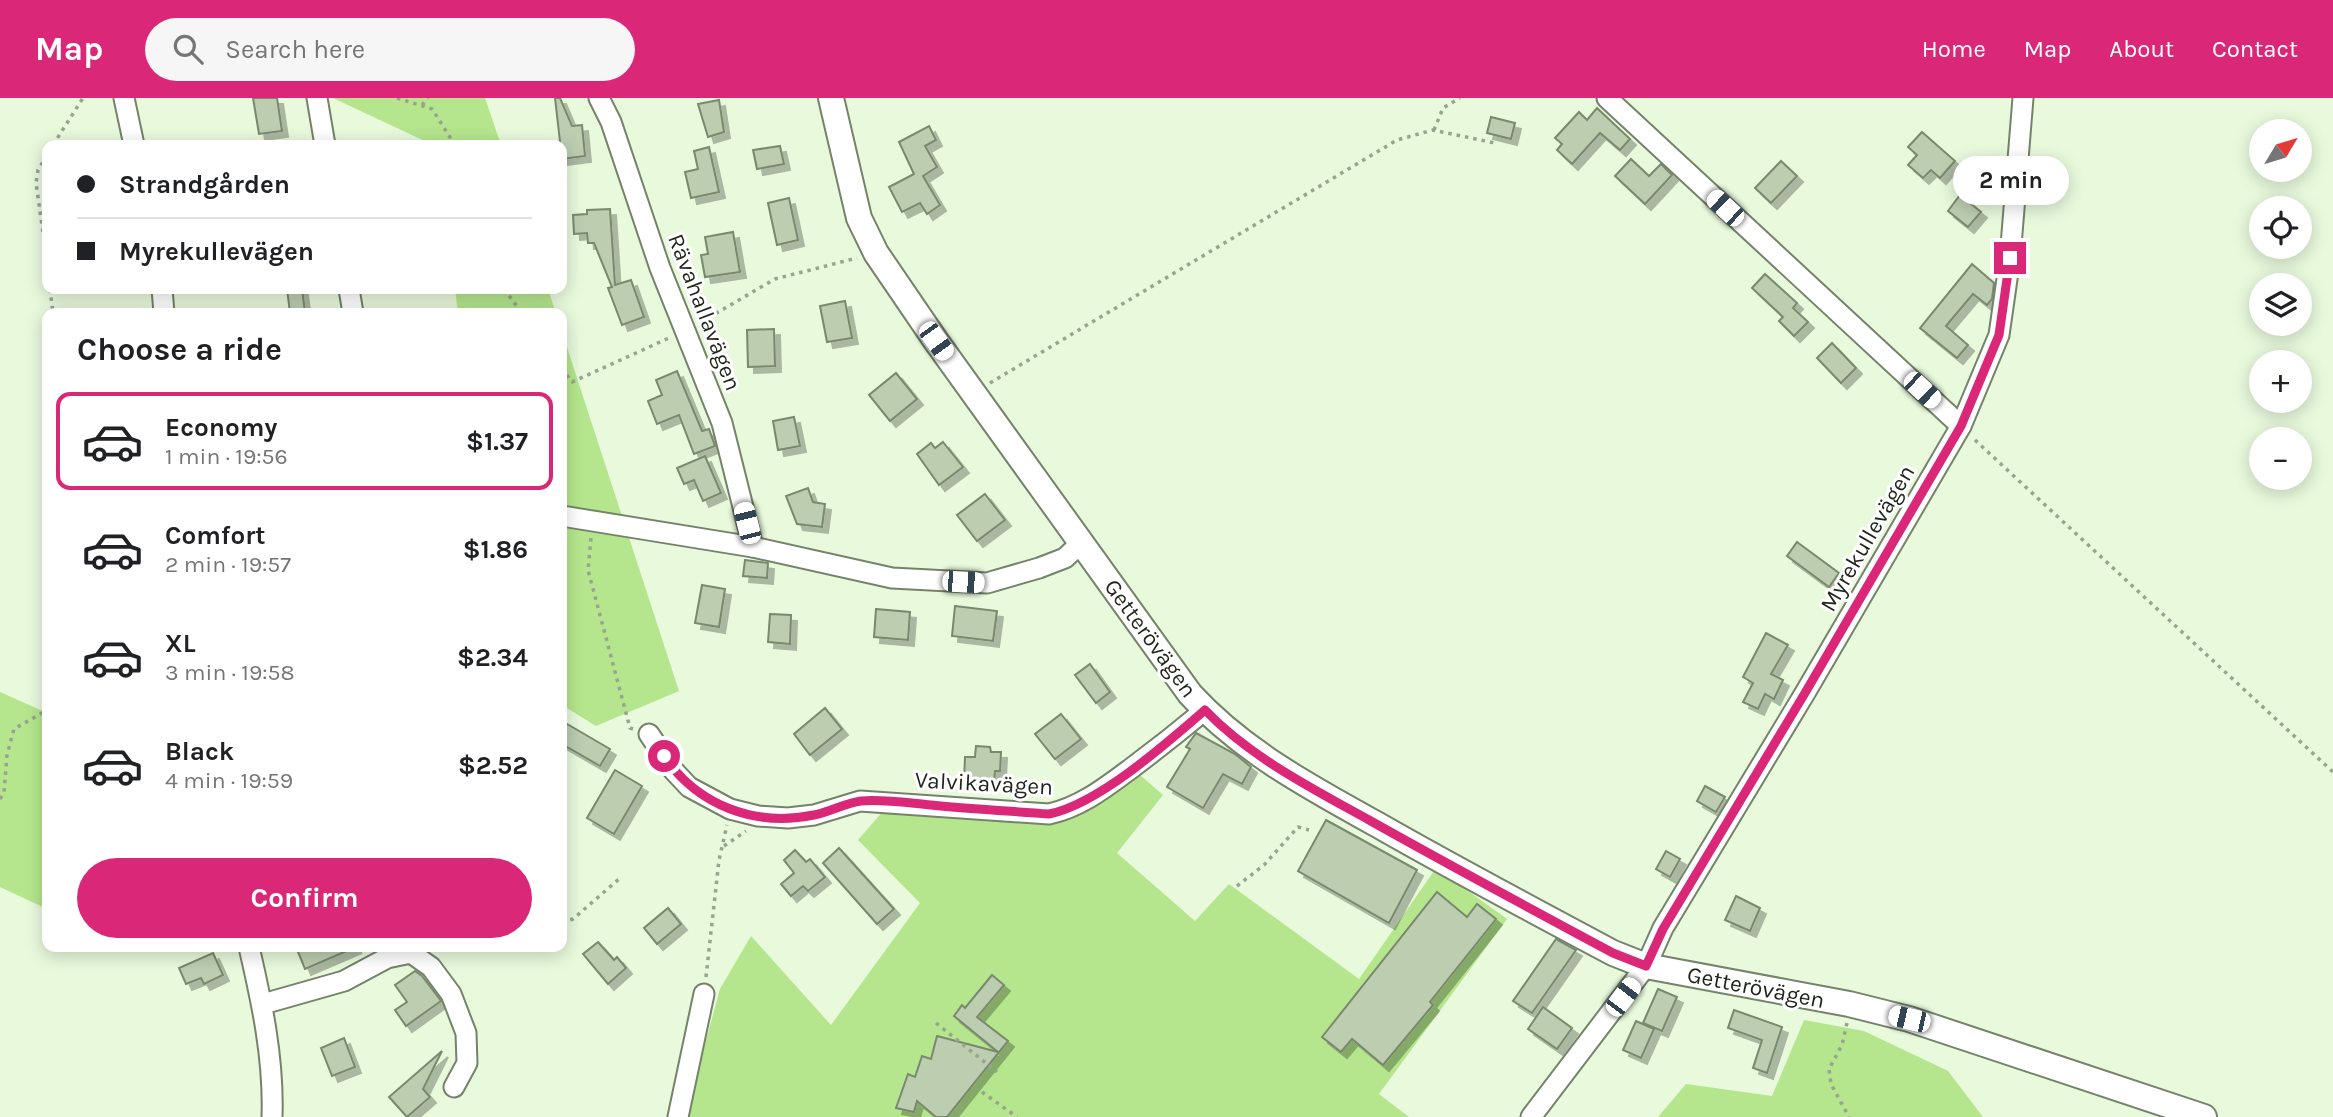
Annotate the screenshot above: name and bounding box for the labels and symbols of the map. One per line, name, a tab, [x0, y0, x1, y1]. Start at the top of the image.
north arrow	[2249, 119, 2312, 182]
callout: 2 min	[1952, 156, 2068, 206]
car	[1703, 186, 1748, 230]
street label: Rävahallavägen	[662, 230, 747, 394]
route end	[1994, 242, 2026, 274]
car	[916, 318, 957, 364]
car	[1900, 368, 1945, 412]
street label: Myrekullevägen	[1815, 460, 1920, 616]
car	[732, 500, 763, 546]
car	[942, 570, 985, 594]
street label: Getterövägen	[1099, 574, 1203, 703]
route start	[648, 740, 680, 772]
street label: Valvikavägen	[914, 766, 1054, 801]
street label: Getterövägen	[1685, 961, 1827, 1014]
car	[1602, 974, 1645, 1020]
car	[1887, 1004, 1932, 1034]

